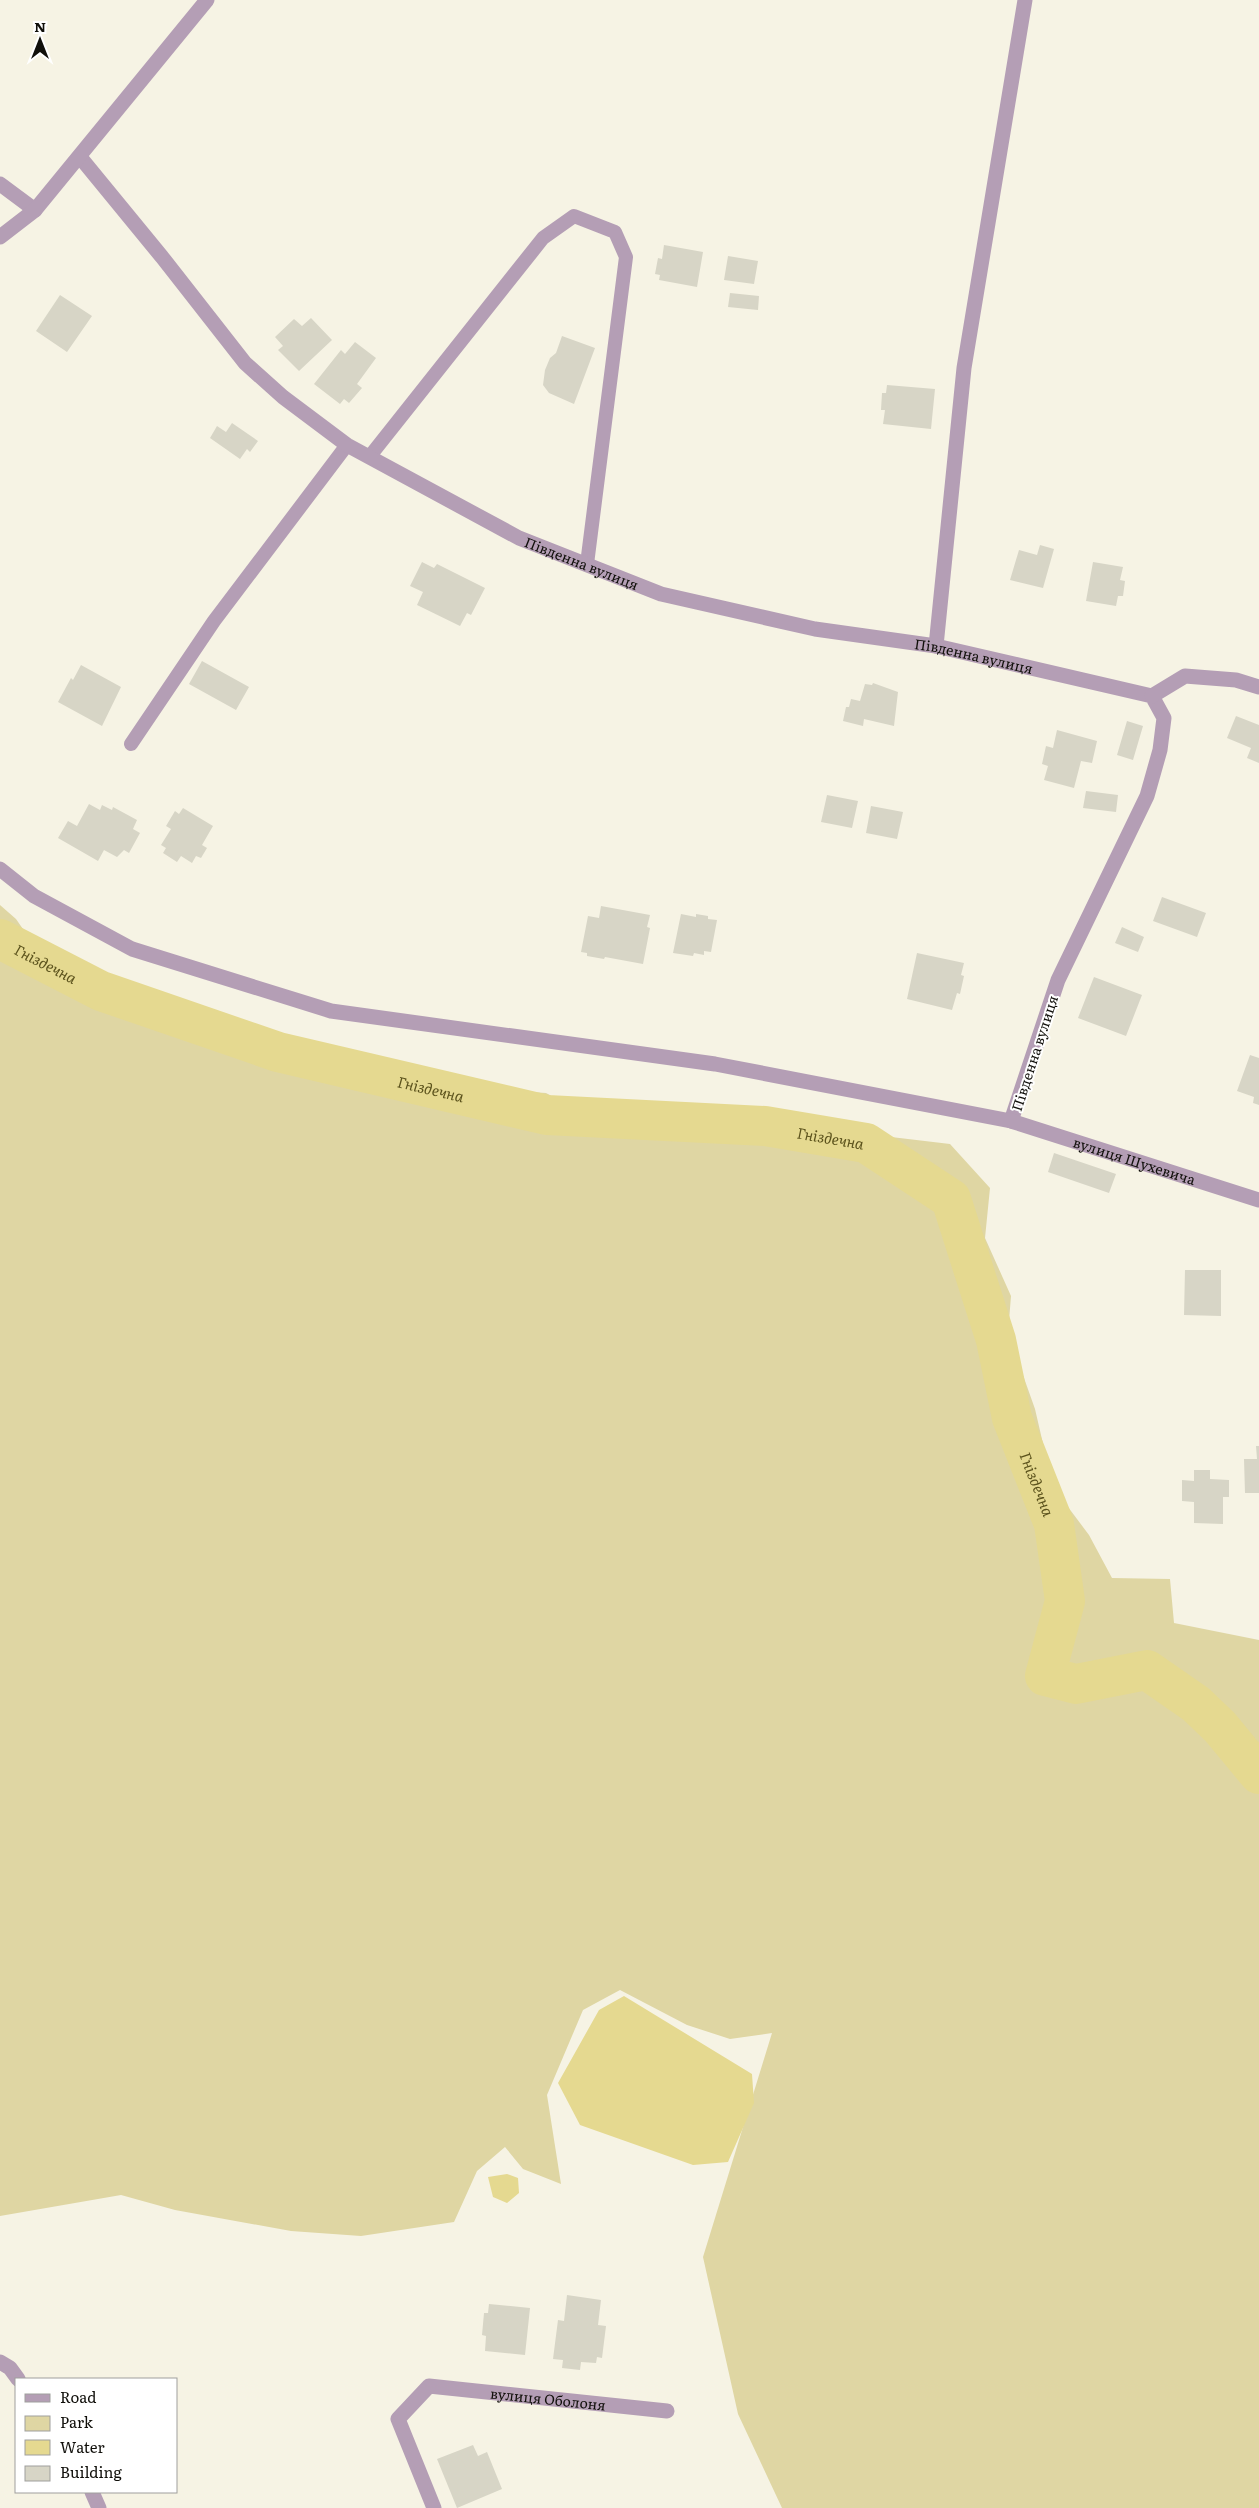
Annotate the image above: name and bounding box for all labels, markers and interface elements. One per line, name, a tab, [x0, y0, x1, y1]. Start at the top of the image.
north arrow	[15, 15, 65, 65]
text: N	[34, 16, 46, 36]
street label: Південна вулиця	[522, 531, 642, 594]
street label: Південна вулиця	[913, 633, 1035, 678]
water label: Гніздечна	[11, 937, 82, 989]
street label: Південна вулиця	[1006, 992, 1062, 1114]
water label: Гніздечна	[396, 1069, 467, 1107]
water label: Гніздечна	[796, 1120, 866, 1154]
street label: вулиця Шухевича	[1071, 1131, 1199, 1189]
water label: Гніздечна	[1015, 1448, 1061, 1520]
legend	[15, 2378, 178, 2493]
street label: вулиця Оболоня	[489, 2382, 607, 2415]
text: Road	[60, 2385, 96, 2408]
text: Park	[60, 2410, 94, 2433]
text: Water	[60, 2435, 105, 2458]
text: Building	[60, 2460, 122, 2483]

